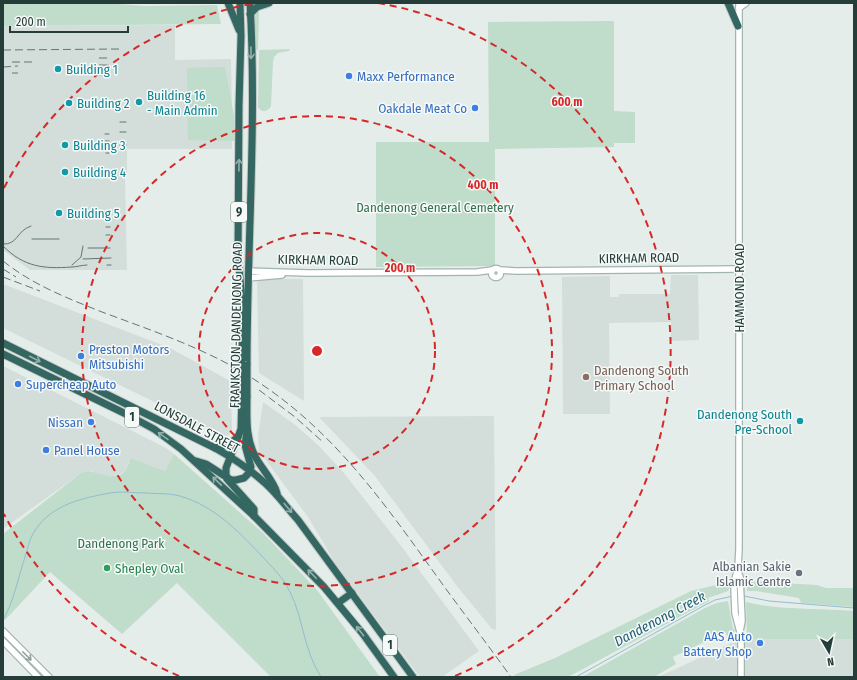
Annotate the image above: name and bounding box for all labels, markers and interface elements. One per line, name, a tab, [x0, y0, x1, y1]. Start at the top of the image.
scale bar	[10, 8, 128, 34]
text: 200 m	[16, 15, 46, 29]
one-way arrow	[248, 46, 255, 59]
place label: Building 1	[66, 62, 118, 77]
marker: Building 1	[53, 64, 63, 74]
place label: Maxx Performance	[357, 69, 455, 84]
marker: Maxx Performance	[344, 71, 354, 81]
place label: Building 16 - Main Admin	[147, 88, 218, 118]
text: 600 m	[551, 95, 583, 109]
place label: Building 2	[77, 96, 130, 111]
marker: Building 16 - Main Admin	[134, 97, 144, 107]
marker: Building 2	[64, 98, 74, 108]
place label: Oakdale Meat Co	[378, 101, 467, 116]
marker: Oakdale Meat Co	[470, 103, 480, 113]
place label: Building 3	[73, 138, 126, 153]
marker: Building 3	[60, 140, 70, 150]
one-way arrow	[235, 159, 243, 172]
place label: Building 4	[73, 165, 126, 180]
marker: Building 4	[60, 167, 70, 177]
text: 400 m	[468, 178, 498, 192]
park label: Dandenong General Cemetery	[356, 200, 514, 215]
road number: 9	[231, 202, 247, 222]
place label: Building 5	[67, 206, 120, 221]
marker: Building 5	[54, 208, 64, 218]
street label: FRANKSTON-DANDENONG ROAD	[227, 242, 245, 408]
street label: HAMMOND ROAD	[732, 243, 747, 333]
street label: KIRKHAM ROAD	[599, 250, 679, 266]
street label: KIRKHAM ROAD	[278, 252, 358, 268]
text: 200 m	[384, 261, 415, 275]
place label: Preston Motors Mitsubishi	[89, 342, 170, 372]
centre of rings	[310, 344, 324, 358]
marker: Preston Motors Mitsubishi	[76, 351, 86, 361]
one-way arrow	[29, 356, 41, 364]
place label: Dandenong South Primary School	[594, 363, 689, 393]
marker: Dandenong South Primary School	[581, 372, 591, 382]
place label: Supercheap Auto	[26, 377, 117, 392]
marker: Supercheap Auto	[13, 379, 23, 389]
street label: LONSDALE STREET	[152, 398, 242, 456]
road number: 1	[125, 407, 139, 427]
place label: Dandenong South Pre-School	[697, 407, 793, 437]
place label: Nissan	[48, 415, 83, 430]
marker: Dandenong South Pre-School	[795, 416, 805, 426]
marker: Nissan	[86, 417, 96, 427]
one-way arrow	[158, 432, 169, 440]
place label: Panel House	[54, 443, 120, 458]
marker: Panel House	[41, 445, 51, 455]
one-way arrow	[212, 477, 222, 486]
one-way arrow	[283, 503, 292, 514]
park label: Dandenong Park	[78, 536, 165, 551]
place label: Albanian Sakie Islamic Centre	[713, 559, 791, 589]
place label: Shepley Oval	[115, 561, 184, 576]
marker: Shepley Oval	[102, 563, 112, 573]
marker: Albanian Sakie Islamic Centre	[794, 568, 804, 578]
one-way arrow	[307, 569, 317, 579]
water label: Dandenong Creek	[611, 588, 709, 650]
one-way arrow	[356, 625, 364, 636]
place label: AAS Auto Battery Shop	[683, 629, 752, 659]
north arrow	[809, 632, 849, 672]
road number: 1	[383, 635, 397, 655]
marker: AAS Auto Battery Shop	[755, 638, 765, 648]
one-way arrow	[22, 651, 32, 660]
text: N	[826, 654, 835, 668]

